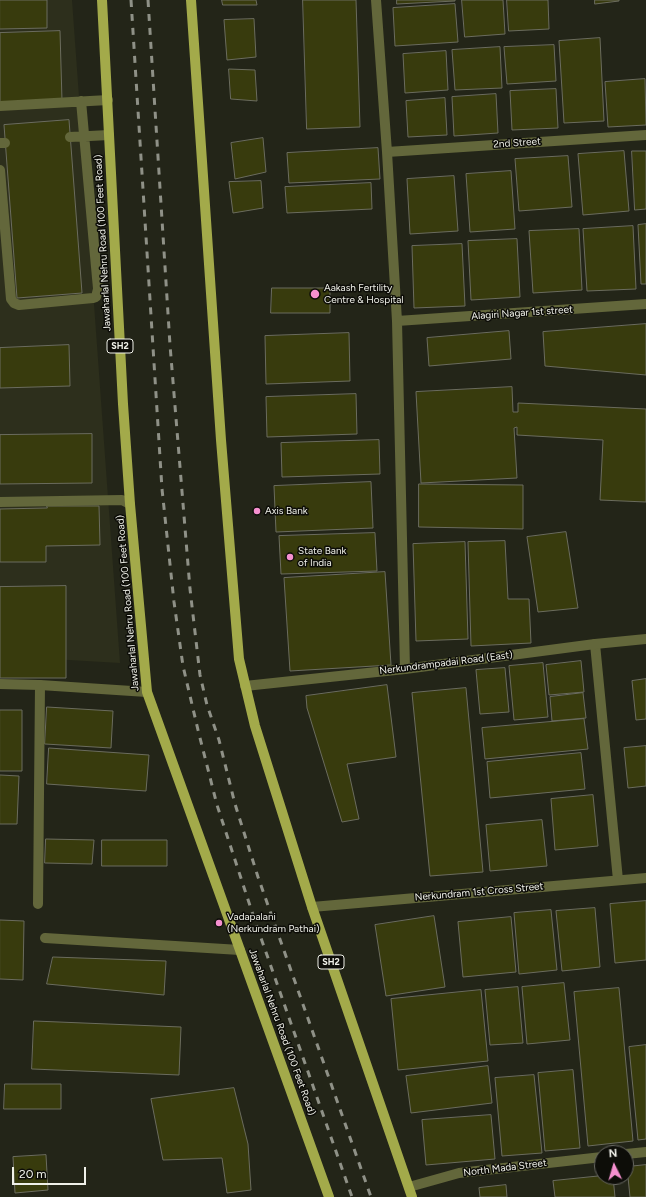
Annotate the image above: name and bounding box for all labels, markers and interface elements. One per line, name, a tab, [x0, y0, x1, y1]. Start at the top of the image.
street label: 2nd Street	[493, 135, 541, 151]
street label: Jawaharlal Nehru Road (100 Feet Road)	[92, 154, 114, 332]
place label: Aakash Fertility Centre & Hospital	[324, 282, 404, 306]
marker: Aakash Fertility Centre & Hospital	[309, 288, 321, 300]
street label: Alagiri Nagar 1st street	[471, 303, 573, 323]
road number: SH2	[107, 339, 133, 353]
place label: Axis Bank	[265, 505, 308, 517]
marker: Axis Bank	[252, 506, 262, 516]
street label: Jawaharlal Nehru Road (100 Feet Road)	[114, 514, 142, 692]
place label: State Bank of India	[298, 545, 346, 568]
marker: State Bank of India	[285, 552, 295, 562]
street label: Nerkundrampadai Road (East)	[379, 649, 513, 677]
street label: Nerkundram 1st Cross Street	[414, 880, 544, 904]
place label: Vadapalani (Nerkundram Pathai)	[227, 911, 320, 934]
marker: Vadapalani (Nerkundram Pathai)	[214, 918, 224, 928]
street label: Jawaharlal Nehru Road (100 Feet Road)	[246, 947, 318, 1117]
road number: SH2	[318, 955, 344, 969]
north arrow	[594, 1145, 634, 1185]
text: N	[608, 1147, 618, 1160]
street label: North Mada Street	[463, 1157, 547, 1179]
scale bar	[14, 1159, 88, 1185]
text: 20 m	[19, 1167, 47, 1181]

